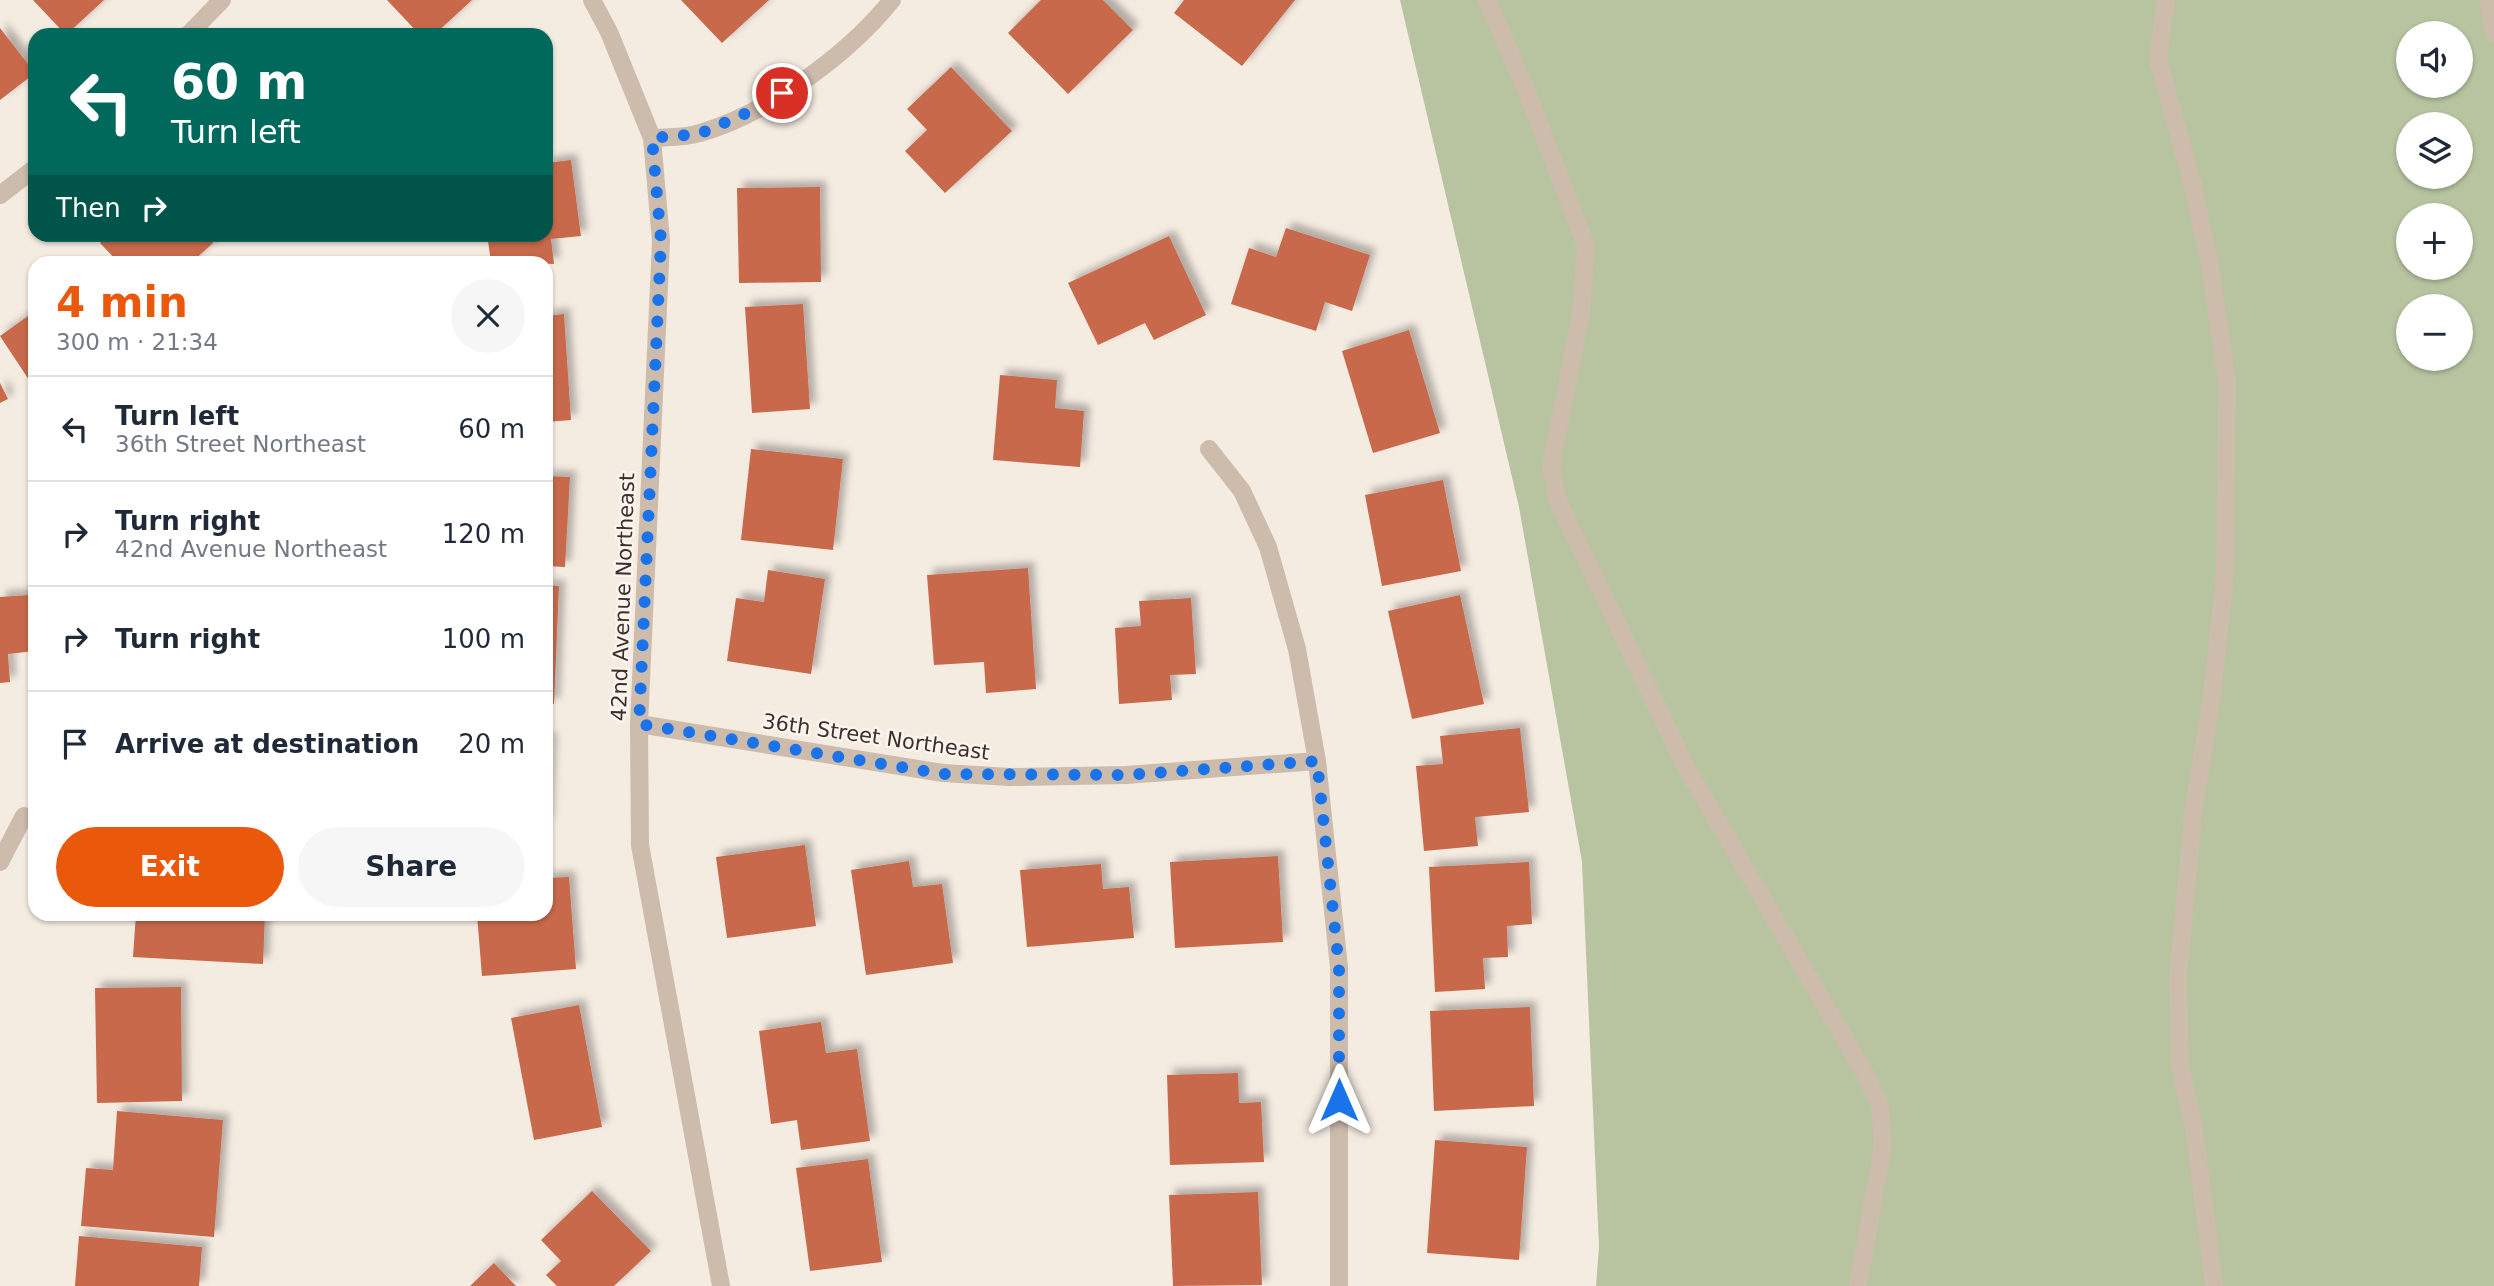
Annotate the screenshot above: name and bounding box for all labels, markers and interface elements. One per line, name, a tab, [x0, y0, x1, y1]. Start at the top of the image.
map controls	[2396, 21, 2473, 371]
button: sound	[2396, 21, 2473, 98]
text: 60 m	[171, 54, 307, 111]
icon: left	[56, 56, 147, 147]
pin	[752, 63, 812, 123]
icon: arrive	[763, 74, 801, 112]
button: layers	[2396, 112, 2473, 189]
text: Turn left	[171, 113, 301, 151]
icon: right	[135, 189, 173, 227]
text: Then	[56, 193, 121, 223]
button: +	[2396, 203, 2473, 280]
text: 4 min	[56, 278, 188, 327]
button: close	[451, 279, 525, 353]
button: −	[2396, 294, 2473, 371]
text: 300 m · 21:34	[56, 329, 218, 355]
text: Turn left	[115, 401, 239, 431]
icon: left	[56, 410, 94, 448]
text: 60 m	[458, 414, 525, 444]
text: 36th Street Northeast	[115, 431, 366, 457]
street label: 42nd Avenue Northeast	[607, 472, 639, 722]
text: Turn right	[115, 506, 260, 536]
icon: right	[56, 515, 94, 553]
text: 120 m	[442, 519, 525, 549]
text: 42nd Avenue Northeast	[115, 536, 387, 562]
icon: right	[56, 620, 94, 658]
text: Turn right	[115, 624, 260, 654]
text: 100 m	[442, 624, 525, 654]
street label: 36th Street Northeast	[761, 709, 991, 765]
icon: arrive	[56, 725, 94, 763]
text: Arrive at destination	[115, 729, 419, 759]
text: 20 m	[458, 729, 525, 759]
button: Exit	[56, 827, 284, 907]
button: Share	[298, 827, 525, 907]
position arrow	[1302, 1063, 1376, 1137]

